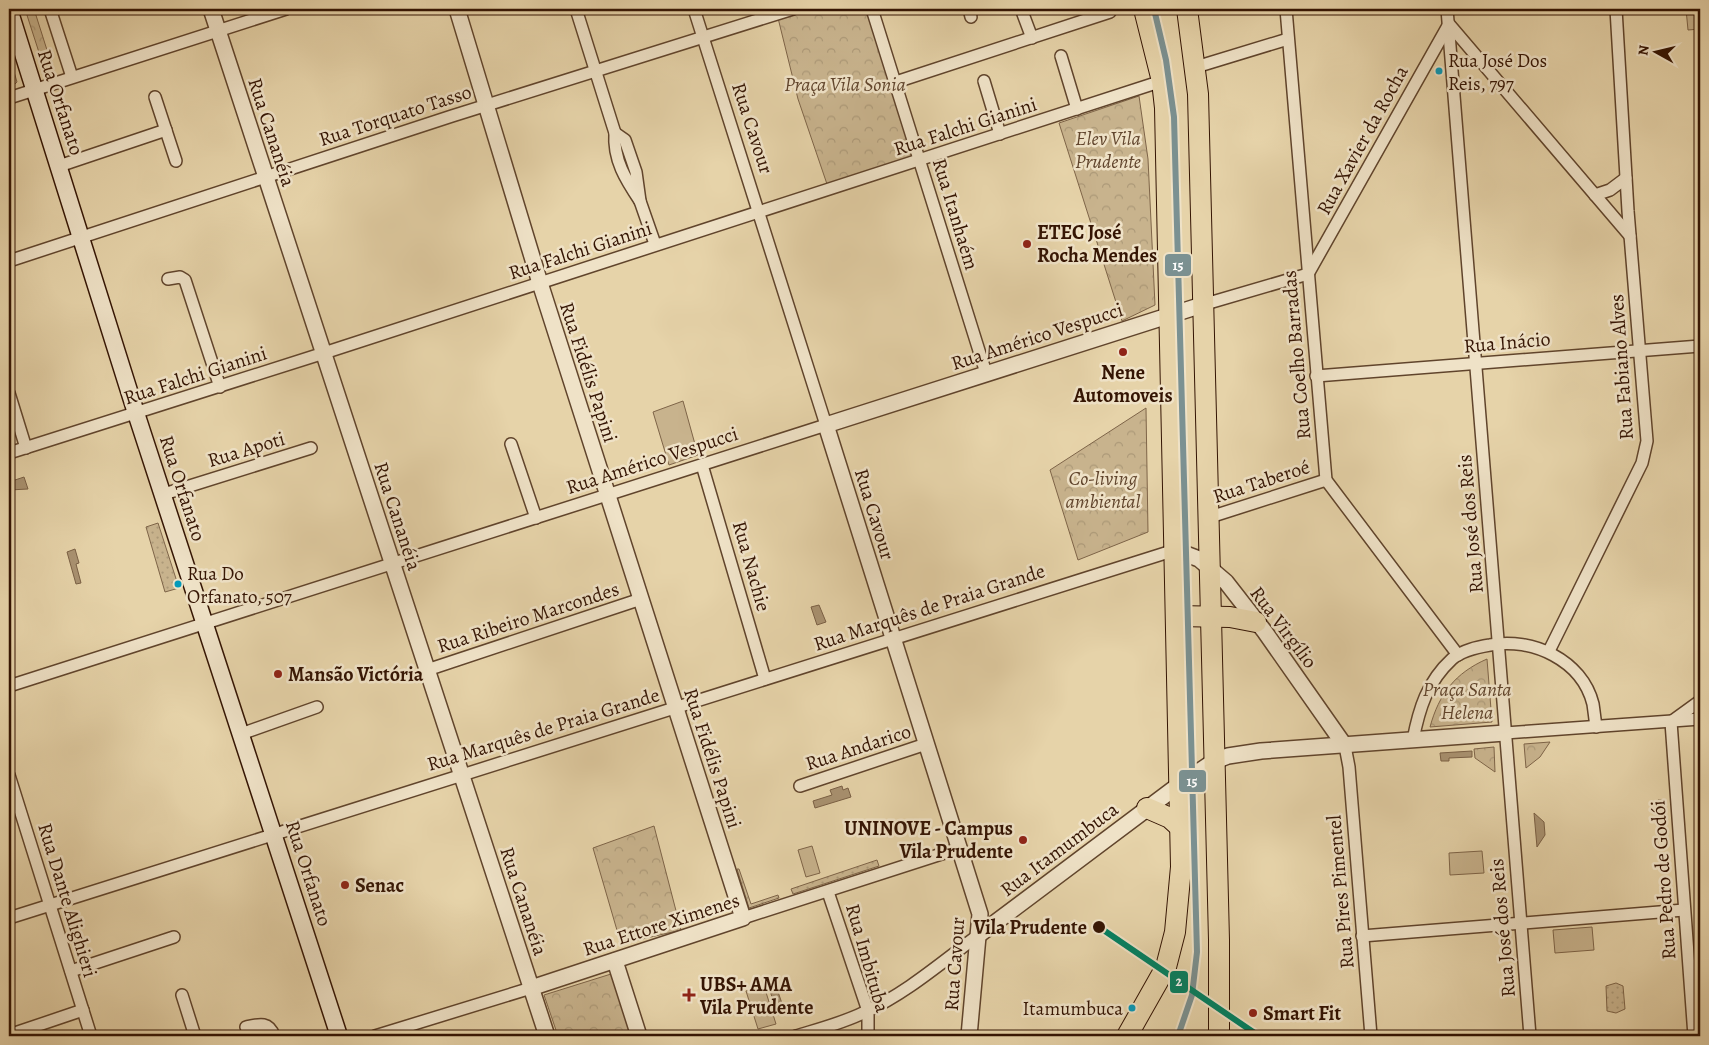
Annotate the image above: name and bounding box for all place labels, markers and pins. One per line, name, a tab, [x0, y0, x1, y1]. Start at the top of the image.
place label: Rua José Dos Reis, 797	[1448, 48, 1547, 97]
marker: Rua José Dos Reis, 797	[1434, 66, 1444, 76]
place label: ETEC José Rocha Mendes	[1037, 219, 1157, 269]
marker: ETEC José Rocha Mendes	[1021, 238, 1033, 250]
marker: Nene Automoveis	[1117, 346, 1129, 358]
place label: Nene Automoveis	[1072, 359, 1173, 409]
place label: Rua Do Orfanato, 507	[187, 561, 292, 610]
marker: Rua Do Orfanato, 507	[173, 579, 183, 589]
place label: Mansão Victória	[288, 661, 424, 688]
marker: Mansão Victória	[272, 668, 284, 680]
place label: UNINOVE - Campus Vila Prudente	[844, 815, 1013, 865]
marker: UNINOVE - Campus Vila Prudente	[1017, 834, 1029, 846]
place label: Senac	[355, 872, 404, 899]
marker: Senac	[339, 879, 351, 891]
place label: Vila Prudente	[973, 914, 1087, 941]
marker: Vila Prudente	[1091, 919, 1107, 935]
place label: UBS+ AMA Vila Prudente	[699, 971, 813, 1021]
marker: UBS+ AMA Vila Prudente	[682, 988, 696, 1002]
place label: Itamumbuca	[1022, 996, 1123, 1022]
place label: Smart Fit	[1263, 1000, 1341, 1027]
marker: Itamumbuca	[1127, 1003, 1137, 1013]
marker: Smart Fit	[1247, 1007, 1259, 1019]

